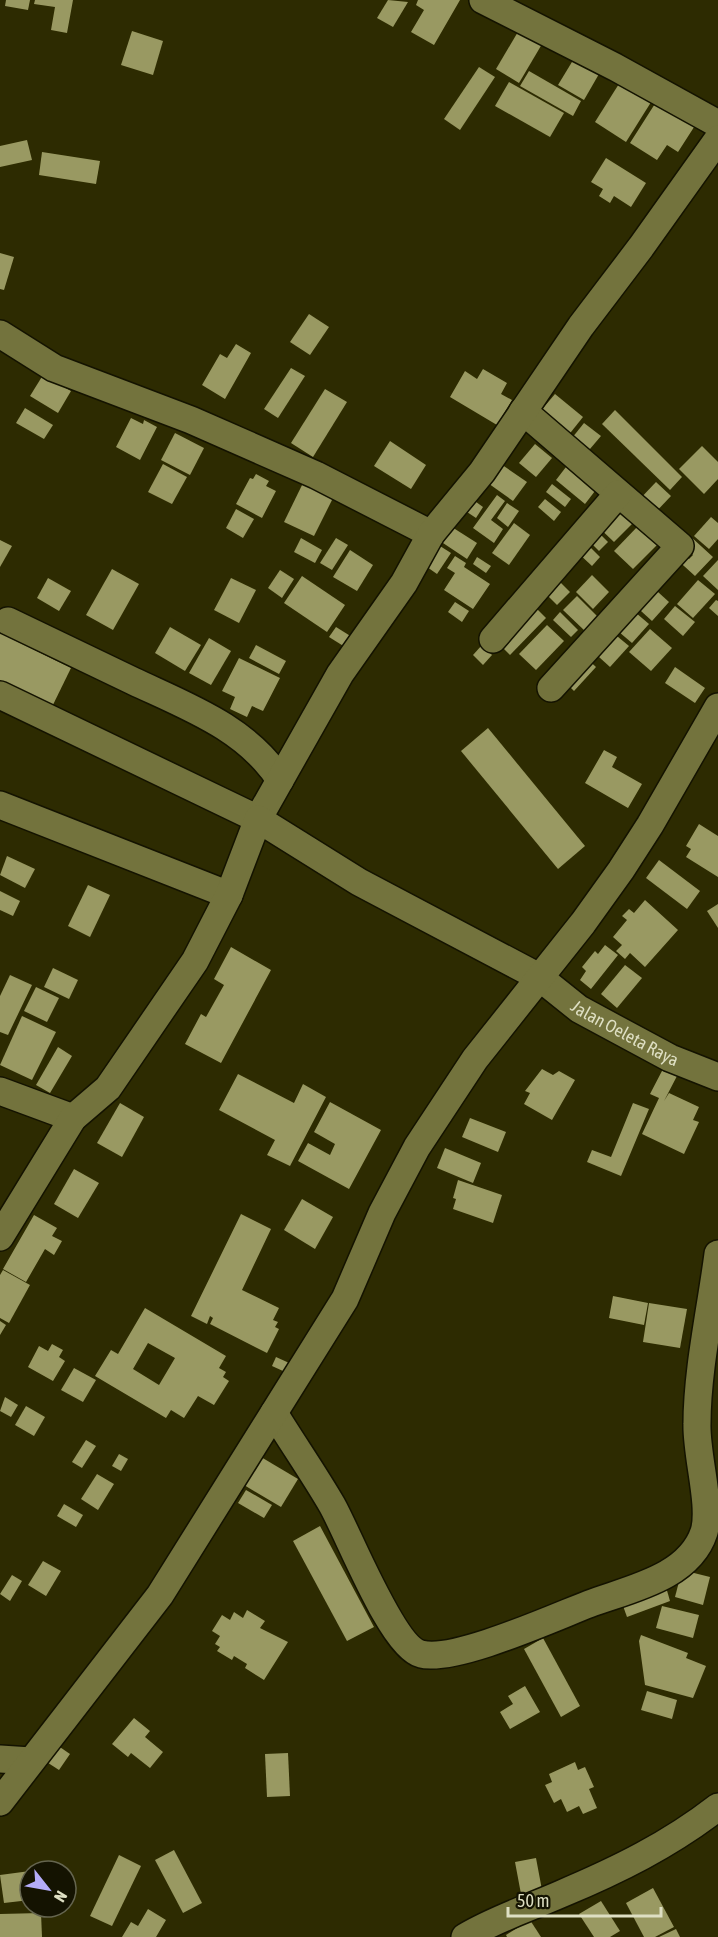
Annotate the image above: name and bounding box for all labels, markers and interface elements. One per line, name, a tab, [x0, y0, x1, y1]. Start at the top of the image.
street label: Jalan Oeleta Raya	[567, 996, 682, 1070]
north arrow	[18, 1859, 78, 1919]
scale bar	[508, 1880, 661, 1918]
text: N	[51, 1888, 71, 1905]
text: 50 m	[517, 1890, 549, 1911]

